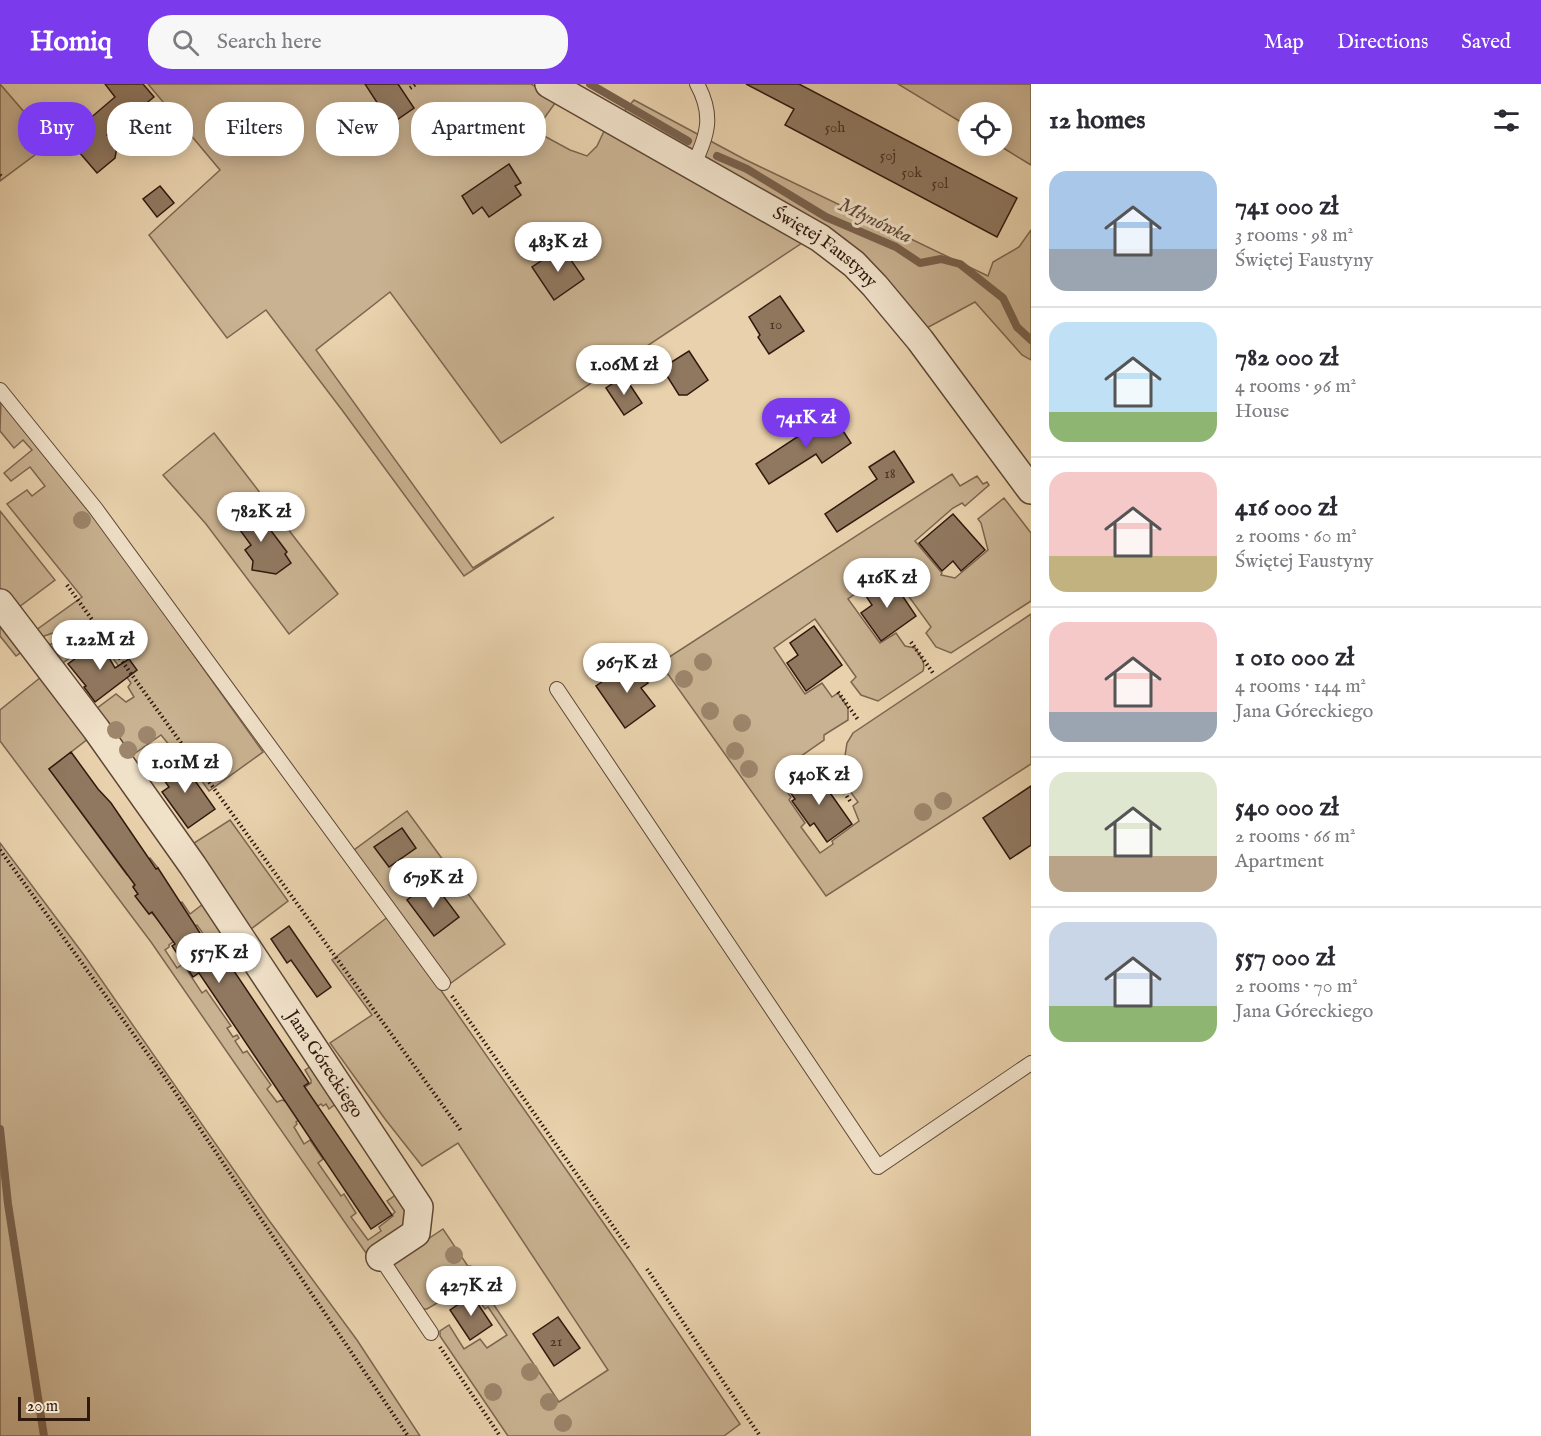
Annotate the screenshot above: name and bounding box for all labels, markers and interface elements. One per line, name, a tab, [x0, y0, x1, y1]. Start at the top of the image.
search box	[148, 15, 568, 69]
text: Homiq	[30, 25, 112, 60]
icon: search	[169, 26, 202, 59]
text: Search here	[217, 28, 322, 56]
text: Map	[1264, 29, 1304, 56]
text: Directions	[1337, 29, 1428, 56]
text: Saved	[1461, 29, 1511, 56]
chip: Buy	[18, 102, 95, 156]
chip: Rent	[107, 102, 193, 156]
chip: Filters	[205, 102, 304, 156]
chip: New	[316, 102, 399, 156]
chip: Apartment	[411, 102, 546, 156]
map controls	[958, 102, 1012, 156]
button: locate	[958, 102, 1012, 156]
text: 12 homes	[1049, 104, 1145, 137]
icon: filters	[1490, 104, 1523, 137]
house number: 50h	[825, 118, 845, 137]
house number: 50j	[880, 146, 896, 165]
house number: 50k	[902, 163, 923, 182]
house number: 50l	[932, 174, 949, 193]
text: 741 000 zł	[1235, 190, 1338, 223]
water label: Młynówka	[834, 192, 916, 250]
icon: home	[1097, 195, 1169, 267]
street label: Świętej Faustyny	[768, 200, 882, 293]
pin: 483K zł	[503, 222, 613, 273]
text: 3 rooms · 98 m²	[1235, 223, 1353, 248]
text: 483K zł	[529, 229, 587, 254]
text: Świętej Faustyny	[1235, 248, 1373, 273]
house number: 10	[770, 315, 782, 334]
text: 782 000 zł	[1235, 341, 1338, 374]
pin: 1.06M zł	[562, 345, 686, 396]
icon: home	[1097, 346, 1169, 418]
text: 1.06M zł	[590, 352, 658, 377]
text: 4 rooms · 96 m²	[1235, 374, 1356, 399]
pin: 741K zł	[751, 398, 861, 449]
text: House	[1235, 399, 1289, 424]
text: 741K zł	[776, 405, 836, 430]
house number: 18	[884, 464, 896, 483]
text: 416 000 zł	[1235, 491, 1337, 524]
pin: 782K zł	[206, 492, 316, 543]
icon: home	[1097, 496, 1169, 568]
text: 782K zł	[231, 499, 291, 524]
text: 2 rooms · 60 m²	[1235, 524, 1357, 549]
text: Świętej Faustyny	[1235, 549, 1373, 574]
pin: 416K zł	[832, 558, 942, 609]
text: 416K zł	[857, 565, 917, 590]
pin: 1.22M zł	[38, 620, 162, 671]
text: 1.22M zł	[66, 627, 134, 652]
text: 1 010 000 zł	[1235, 641, 1354, 674]
pin: 967K zł	[572, 643, 682, 694]
icon: home	[1097, 646, 1169, 718]
text: 967K zł	[597, 650, 657, 675]
text: 4 rooms · 144 m²	[1235, 674, 1366, 699]
text: Jana Góreckiego	[1235, 699, 1373, 724]
pin: 1.01M zł	[123, 743, 247, 794]
text: 1.01M zł	[152, 750, 218, 775]
pin: 540K zł	[764, 755, 874, 806]
text: 540K zł	[789, 762, 849, 787]
text: 540 000 zł	[1235, 791, 1339, 824]
icon: home	[1097, 796, 1169, 868]
text: 2 rooms · 66 m²	[1235, 824, 1356, 849]
text: Apartment	[1235, 849, 1324, 874]
pin: 679K zł	[378, 858, 488, 909]
text: 679K zł	[403, 865, 463, 890]
pin: 557K zł	[164, 933, 274, 984]
text: 557K zł	[190, 940, 248, 965]
text: 557 000 zł	[1235, 941, 1335, 974]
icon: home	[1097, 946, 1169, 1018]
text: 2 rooms · 70 m²	[1235, 974, 1358, 999]
text: Jana Góreckiego	[1235, 999, 1373, 1024]
street label: Jana Góreckiego	[279, 1004, 369, 1123]
pin: 427K zł	[416, 1266, 526, 1317]
text: 427K zł	[440, 1273, 502, 1298]
house number: 21	[550, 1332, 562, 1351]
scale bar	[18, 1394, 90, 1422]
text: 20 m	[27, 1397, 58, 1417]

